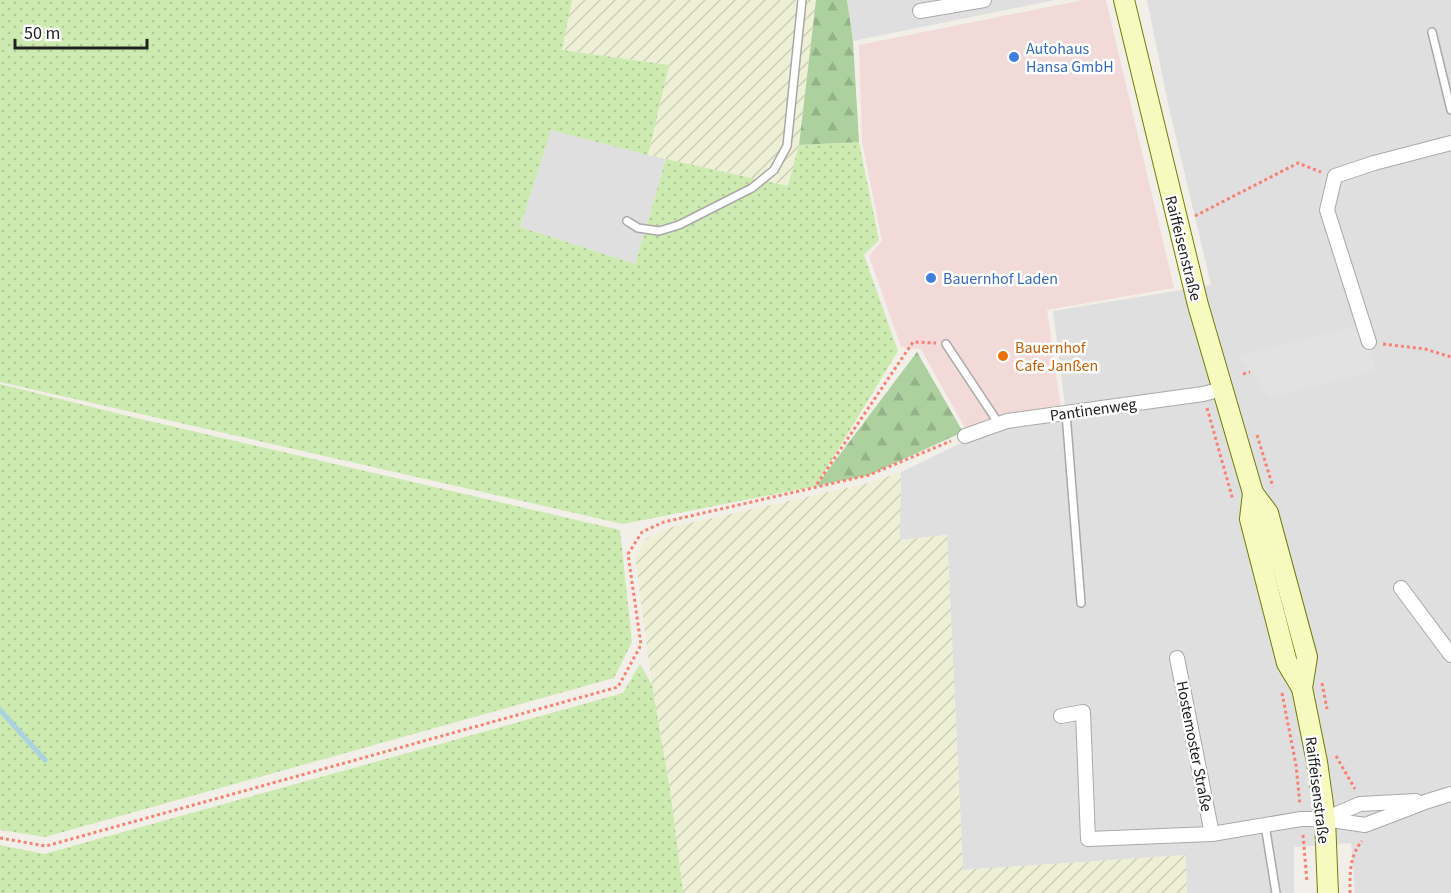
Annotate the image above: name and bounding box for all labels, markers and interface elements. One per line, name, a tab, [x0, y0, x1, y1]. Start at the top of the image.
scale bar	[15, 12, 147, 50]
text: 50 m	[24, 21, 60, 46]
place label: Autohaus Hansa GmbH	[1026, 38, 1114, 78]
marker: Autohaus Hansa GmbH	[1007, 50, 1021, 64]
street label: Raiffeisenstraße	[1159, 193, 1207, 303]
place label: Bauernhof Laden	[943, 268, 1058, 290]
marker: Bauernhof Laden	[924, 271, 938, 285]
place label: Bauernhof Cafe Janßen	[1015, 337, 1098, 377]
marker: Bauernhof Cafe Janßen	[996, 349, 1010, 363]
street label: Pantinenweg	[1048, 393, 1138, 427]
street label: Hostemoster Straße	[1171, 679, 1217, 813]
street label: Raiffeisenstraße	[1300, 735, 1334, 845]

